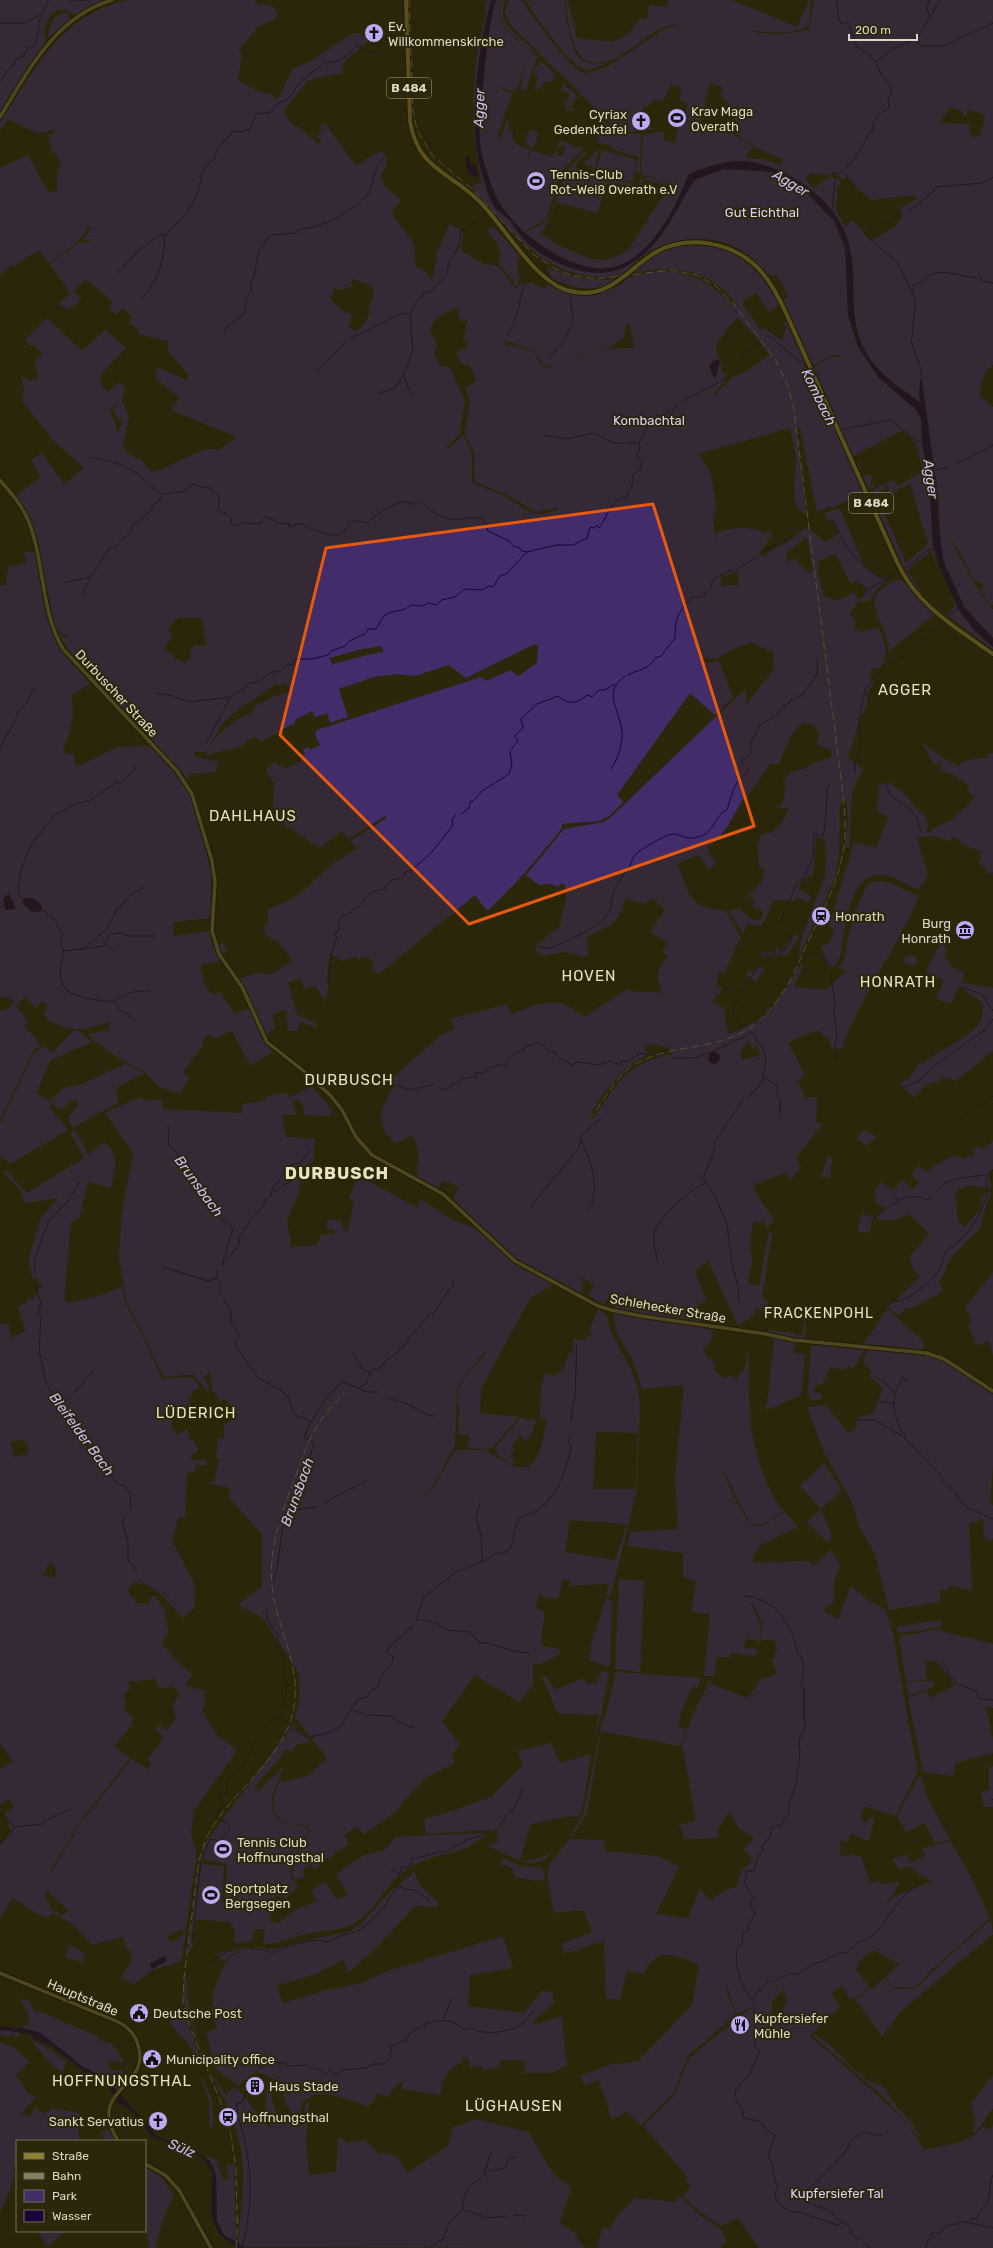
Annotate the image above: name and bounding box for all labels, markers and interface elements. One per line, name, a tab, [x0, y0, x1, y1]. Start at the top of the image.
scale bar	[849, 16, 917, 42]
place label: Ev. Willkommenskirche	[388, 19, 504, 49]
church icon: Ev. Willkommenskirche	[363, 22, 385, 44]
text: 200 m	[855, 23, 891, 37]
road number: B 484	[387, 78, 431, 98]
water label: Agger	[470, 88, 489, 129]
place label: Krav Maga Overath	[691, 104, 753, 134]
place label: Cyriax Gedenktafel	[554, 107, 627, 137]
sports icon: Krav Maga Overath	[666, 107, 688, 129]
church icon: Cyriax Gedenktafel	[630, 110, 652, 132]
water label: Agger	[769, 166, 812, 201]
place label: Tennis-Club Rot-Weiß Overath e.V	[550, 167, 678, 197]
sports icon: Tennis-Club Rot-Weiß Overath e.V	[525, 170, 547, 192]
park label: Gut Eichthal	[725, 205, 799, 220]
water label: Kombach	[798, 366, 840, 428]
park label: Kombachtal	[613, 413, 685, 428]
water label: Agger	[919, 458, 942, 500]
road number: B 484	[849, 493, 893, 513]
street label: Durbuscher Straße	[72, 646, 161, 740]
district label: AGGER	[878, 681, 932, 699]
district label: DAHLHAUS	[209, 807, 297, 825]
station icon: Honrath	[810, 905, 832, 927]
place label: Honrath	[835, 909, 885, 924]
place label: Burg Honrath	[901, 916, 951, 946]
museum icon: Burg Honrath	[954, 919, 976, 941]
district label: HOVEN	[562, 967, 616, 985]
district label: HONRATH	[860, 973, 936, 991]
district label: DURBUSCH	[304, 1071, 394, 1089]
water label: Brunsbach	[171, 1152, 227, 1220]
district label: DURBUSCH	[285, 1163, 389, 1183]
street label: Schlehecker Straße	[609, 1291, 727, 1326]
district label: FRACKENPOHL	[764, 1305, 874, 1322]
water label: Bleifelder Bach	[46, 1389, 118, 1479]
district label: LÜDERICH	[156, 1404, 236, 1422]
water label: Brunsbach	[277, 1456, 318, 1529]
place label: Tennis Club Hoffnungsthal	[237, 1835, 324, 1866]
sports icon: Tennis Club Hoffnungsthal	[212, 1838, 234, 1860]
place label: Sportplatz Bergsegen	[225, 1881, 290, 1912]
sports icon: Sportplatz Bergsegen	[200, 1884, 222, 1906]
street label: Hauptstraße	[45, 1976, 121, 2019]
public building icon: Deutsche Post	[128, 2002, 150, 2024]
place label: Deutsche Post	[153, 2006, 242, 2021]
place label: Kupfersiefer Mühle	[754, 2011, 828, 2041]
restaurant icon: Kupfersiefer Mühle	[729, 2014, 751, 2036]
public building icon: Municipality office	[141, 2048, 163, 2070]
place label: Municipality office	[166, 2052, 275, 2067]
district label: HOFFNUNGSTHAL	[52, 2072, 192, 2090]
building icon: Haus Stade	[244, 2075, 266, 2097]
place label: Haus Stade	[269, 2079, 338, 2094]
district label: LÜGHAUSEN	[465, 2097, 563, 2115]
station icon: Hoffnungsthal	[217, 2106, 239, 2128]
church icon: Sankt Servatius	[147, 2110, 169, 2132]
place label: Hoffnungsthal	[242, 2110, 329, 2126]
place label: Sankt Servatius	[49, 2114, 144, 2129]
water label: Sülz	[166, 2135, 198, 2162]
legend	[16, 2140, 146, 2232]
text: Straße	[52, 2149, 89, 2163]
text: Bahn	[52, 2169, 81, 2183]
park label: Kupfersiefer Tal	[790, 2186, 884, 2201]
text: Park	[52, 2189, 78, 2203]
text: Wasser	[52, 2209, 92, 2223]

